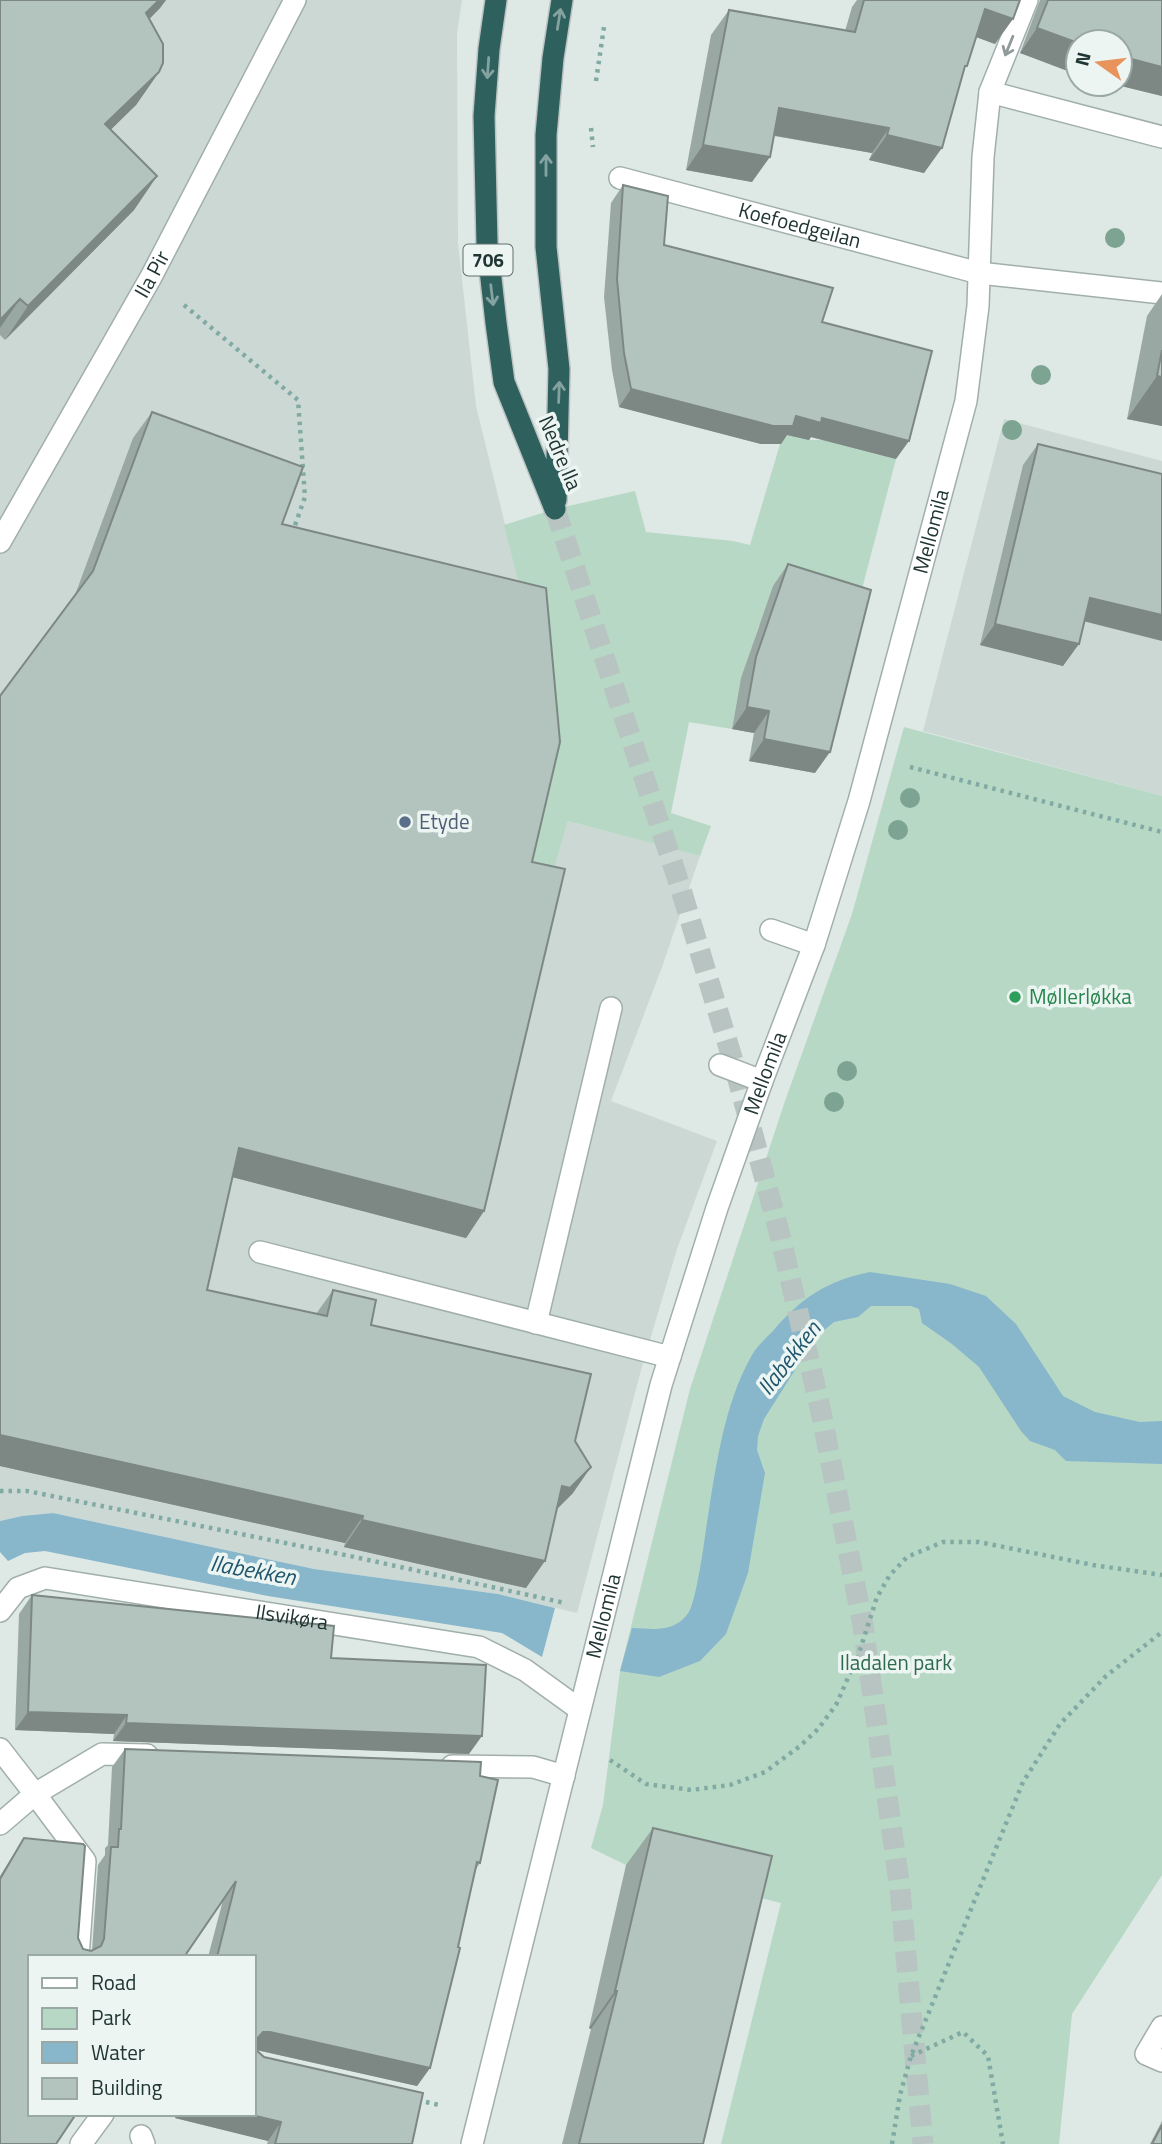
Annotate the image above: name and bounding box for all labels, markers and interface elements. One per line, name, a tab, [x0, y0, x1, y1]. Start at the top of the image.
one-way arrow	[553, 8, 566, 31]
north arrow	[1064, 28, 1134, 98]
one-way arrow	[1001, 35, 1014, 56]
text: N	[1066, 49, 1098, 69]
one-way arrow	[481, 56, 494, 79]
one-way arrow	[539, 154, 553, 177]
street label: Koefoedgeilan	[735, 193, 865, 256]
road number: 706	[463, 244, 512, 276]
street label: Ila Pir	[125, 245, 177, 303]
one-way arrow	[486, 283, 499, 306]
one-way arrow	[552, 381, 565, 404]
street label: Nedre Ila	[531, 410, 591, 495]
street label: Mellomila	[903, 485, 957, 577]
place label: Etyde	[419, 805, 470, 837]
marker: Etyde	[397, 814, 413, 830]
place label: Møllerløkka	[1029, 980, 1132, 1012]
marker: Møllerløkka	[1007, 989, 1023, 1005]
street label: Mellomila	[734, 1026, 795, 1119]
water label: Ilabekken	[748, 1313, 829, 1402]
water label: Ilabekken	[208, 1545, 299, 1594]
street label: Mellomila	[576, 1570, 629, 1662]
street label: Ilsvikøra	[253, 1595, 331, 1638]
park label: Iladalen park	[840, 1646, 952, 1678]
legend	[28, 1955, 256, 2116]
text: Road	[91, 1966, 136, 1998]
text: Park	[91, 2001, 131, 2033]
text: Water	[91, 2036, 145, 2068]
text: Building	[91, 2071, 163, 2103]

